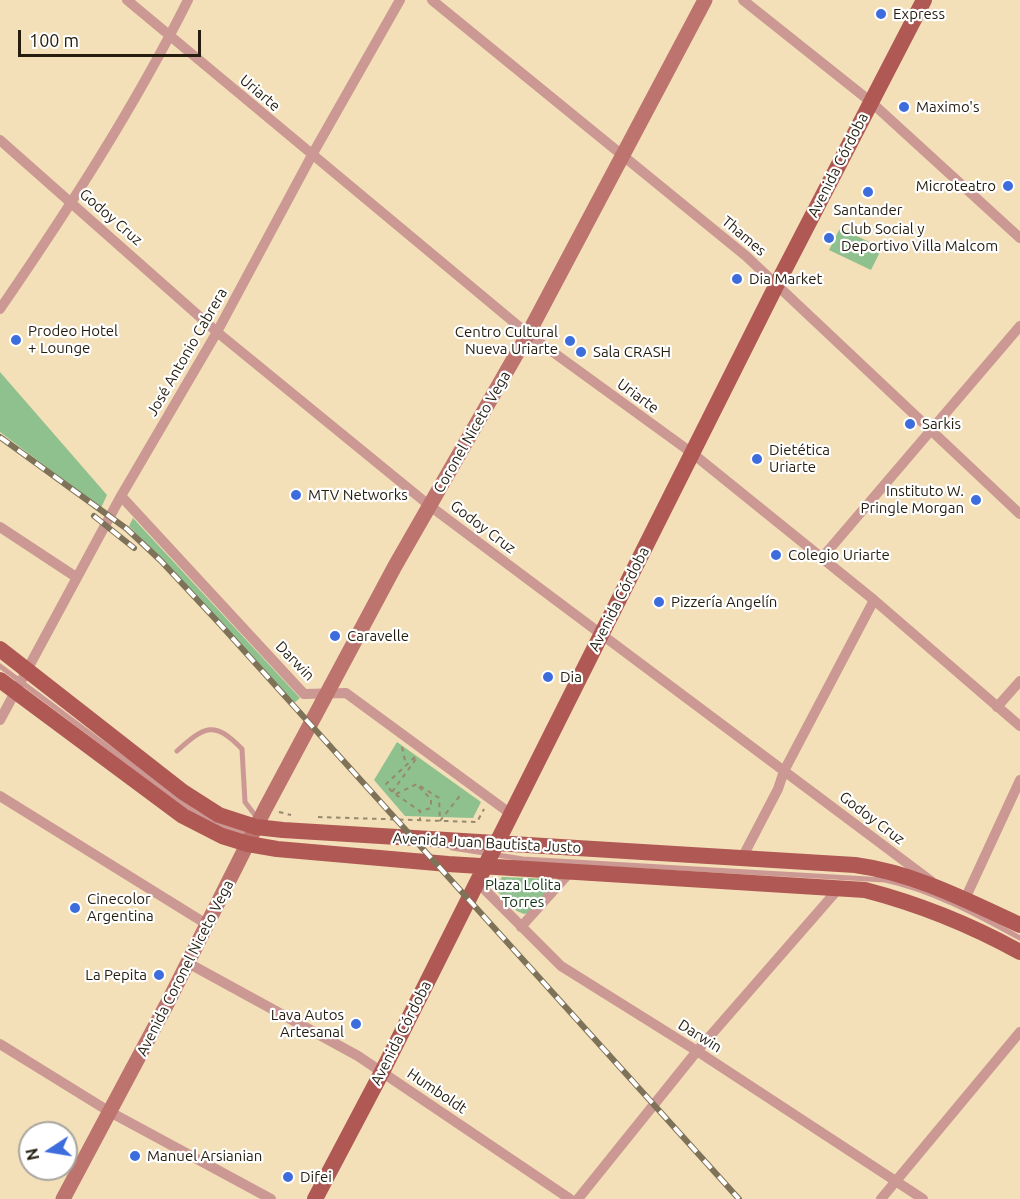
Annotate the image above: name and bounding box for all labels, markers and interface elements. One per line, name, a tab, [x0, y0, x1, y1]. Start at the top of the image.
place label: Express	[893, 5, 945, 23]
marker: Express	[874, 7, 888, 21]
scale bar	[21, 18, 204, 56]
text: 100 m	[29, 30, 79, 50]
street label: Uriarte	[236, 71, 284, 115]
place label: Maximo's	[916, 98, 979, 116]
marker: Maximo's	[897, 100, 911, 114]
street label: Avenida Córdoba	[804, 110, 872, 220]
place label: Microteatro	[916, 177, 996, 195]
marker: Microteatro	[1001, 179, 1015, 193]
street label: Godoy Cruz	[76, 185, 146, 249]
marker: Santander	[861, 185, 875, 199]
place label: Santander	[833, 201, 903, 219]
street label: Thames	[718, 212, 770, 260]
place label: Club Social y Deportivo Villa Malcom	[841, 220, 998, 255]
marker: Club Social y Deportivo Villa Malcom	[822, 231, 836, 245]
place label: Dia Market	[749, 270, 822, 288]
marker: Dia Market	[730, 272, 744, 286]
street label: José Antonio Cabrera	[143, 285, 231, 419]
place label: Prodeo Hotel + Lounge	[28, 322, 118, 357]
place label: Centro Cultural Nueva Uriarte	[455, 323, 558, 358]
marker: Prodeo Hotel + Lounge	[9, 333, 23, 347]
marker: Centro Cultural Nueva Uriarte	[563, 334, 577, 348]
place label: Sala CRASH	[593, 343, 671, 361]
marker: Sala CRASH	[574, 345, 588, 359]
street label: Coronel Niceto Vega	[430, 368, 514, 496]
street label: Uriarte	[614, 375, 662, 417]
place label: Sarkis	[922, 415, 961, 433]
marker: Sarkis	[903, 417, 917, 431]
place label: Dietética Uriarte	[769, 441, 830, 476]
marker: Dietética Uriarte	[750, 452, 764, 466]
place label: Instituto W. Pringle Morgan	[860, 482, 964, 517]
place label: MTV Networks	[308, 486, 408, 504]
marker: MTV Networks	[289, 488, 303, 502]
marker: Instituto W. Pringle Morgan	[969, 493, 983, 507]
street label: Godoy Cruz	[447, 497, 519, 557]
street label: Avenida Córdoba	[585, 544, 653, 654]
place label: Colegio Uriarte	[788, 546, 890, 564]
marker: Colegio Uriarte	[769, 548, 783, 562]
place label: Pizzería Angelín	[671, 593, 777, 611]
marker: Pizzería Angelín	[652, 595, 666, 609]
place label: Caravelle	[347, 627, 409, 645]
marker: Caravelle	[328, 629, 342, 643]
street label: Darwin	[272, 637, 318, 685]
place label: Dia	[560, 668, 582, 686]
marker: Dia	[541, 670, 555, 684]
street label: Godoy Cruz	[836, 788, 908, 848]
street label: Avenida Juan Bautista Justo	[392, 829, 582, 857]
park label: Plaza Lolita Torres	[485, 876, 561, 911]
street label: Avenida Coronel Niceto Vega	[133, 877, 237, 1059]
place label: Cinecolor Argentina	[87, 890, 154, 925]
marker: Cinecolor Argentina	[68, 901, 82, 915]
place label: La Pepita	[85, 966, 147, 984]
marker: La Pepita	[152, 968, 166, 982]
street label: Avenida Córdoba	[367, 978, 435, 1088]
place label: Lava Autos Artesanal	[271, 1006, 344, 1041]
street label: Darwin	[675, 1016, 725, 1056]
marker: Lava Autos Artesanal	[349, 1017, 363, 1031]
street label: Humboldt	[404, 1064, 470, 1118]
north arrow	[18, 1121, 78, 1181]
text: N	[22, 1147, 42, 1162]
place label: Manuel Arsianian	[147, 1147, 262, 1165]
marker: Manuel Arsianian	[128, 1149, 142, 1163]
place label: Difei	[300, 1168, 332, 1186]
marker: Difei	[281, 1170, 295, 1184]

